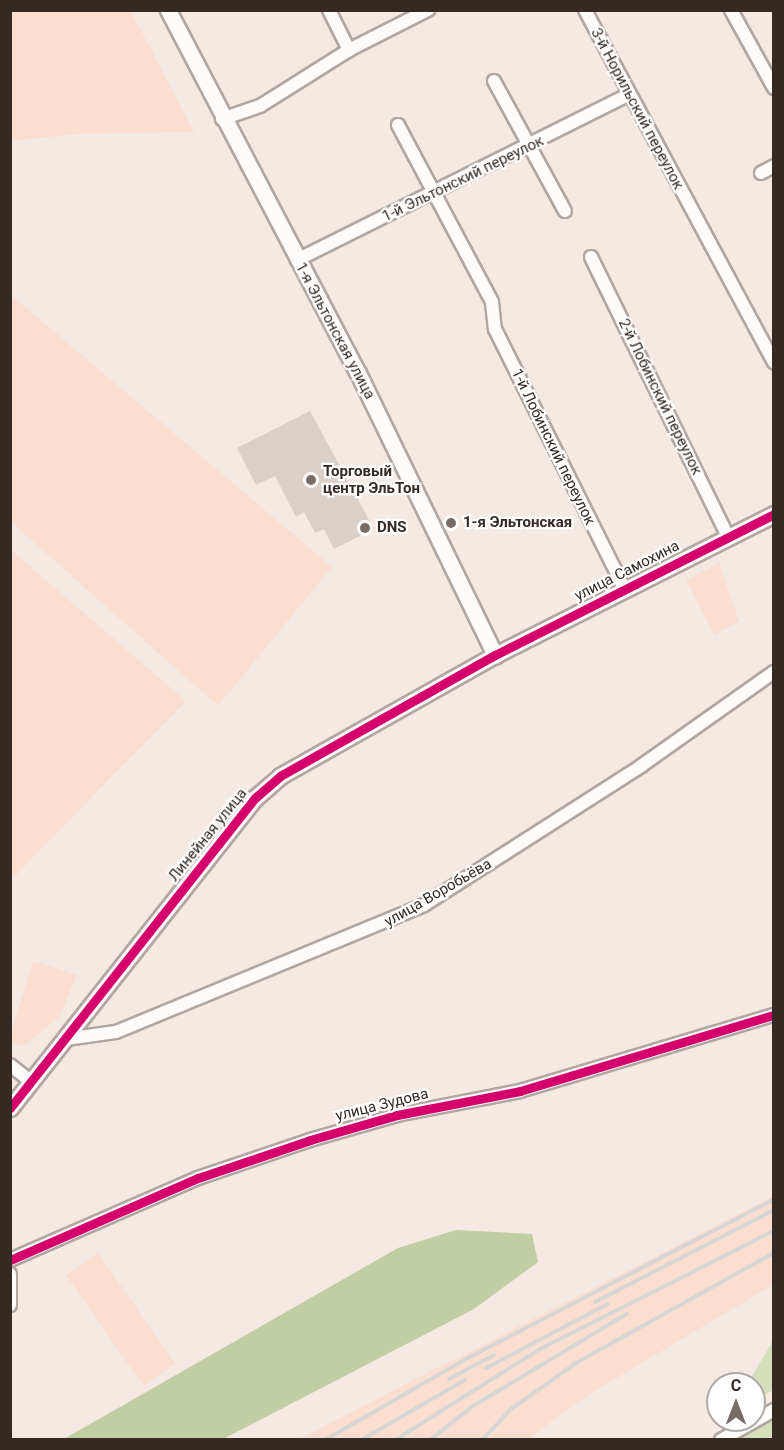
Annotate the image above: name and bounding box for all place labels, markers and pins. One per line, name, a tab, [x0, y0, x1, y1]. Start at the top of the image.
place label: Торговый центр ЭльТон	[323, 462, 420, 497]
marker: Торговый центр ЭльТон	[304, 473, 318, 487]
place label: 1-я Эльтонская	[463, 514, 572, 532]
marker: 1-я Эльтонская	[444, 516, 458, 530]
place label: DNS	[377, 519, 407, 537]
marker: DNS	[358, 521, 372, 535]

